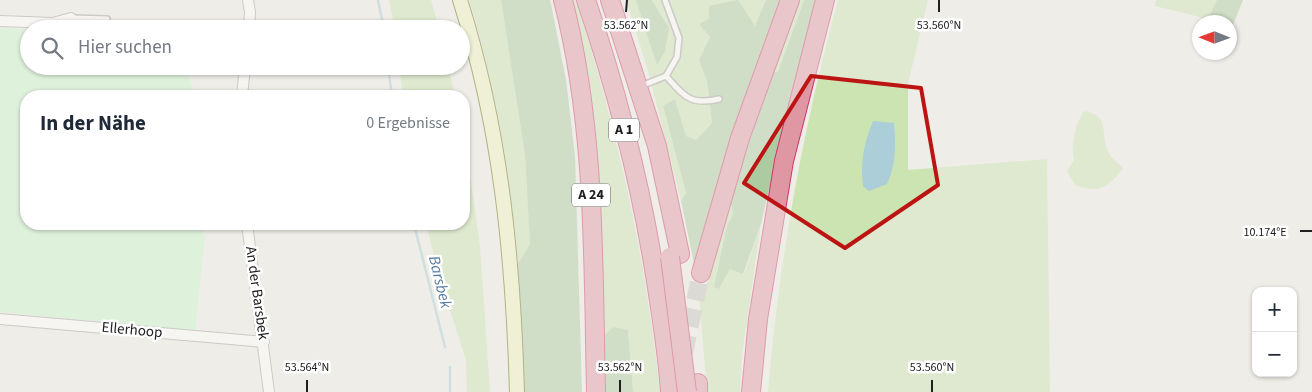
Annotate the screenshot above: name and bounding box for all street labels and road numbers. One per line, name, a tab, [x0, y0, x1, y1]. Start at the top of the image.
road number: A 1	[609, 118, 639, 142]
road number: A 24	[572, 184, 610, 206]
street label: An der Barsbek	[240, 245, 274, 342]
street label: Ellerhoop	[101, 317, 163, 343]

